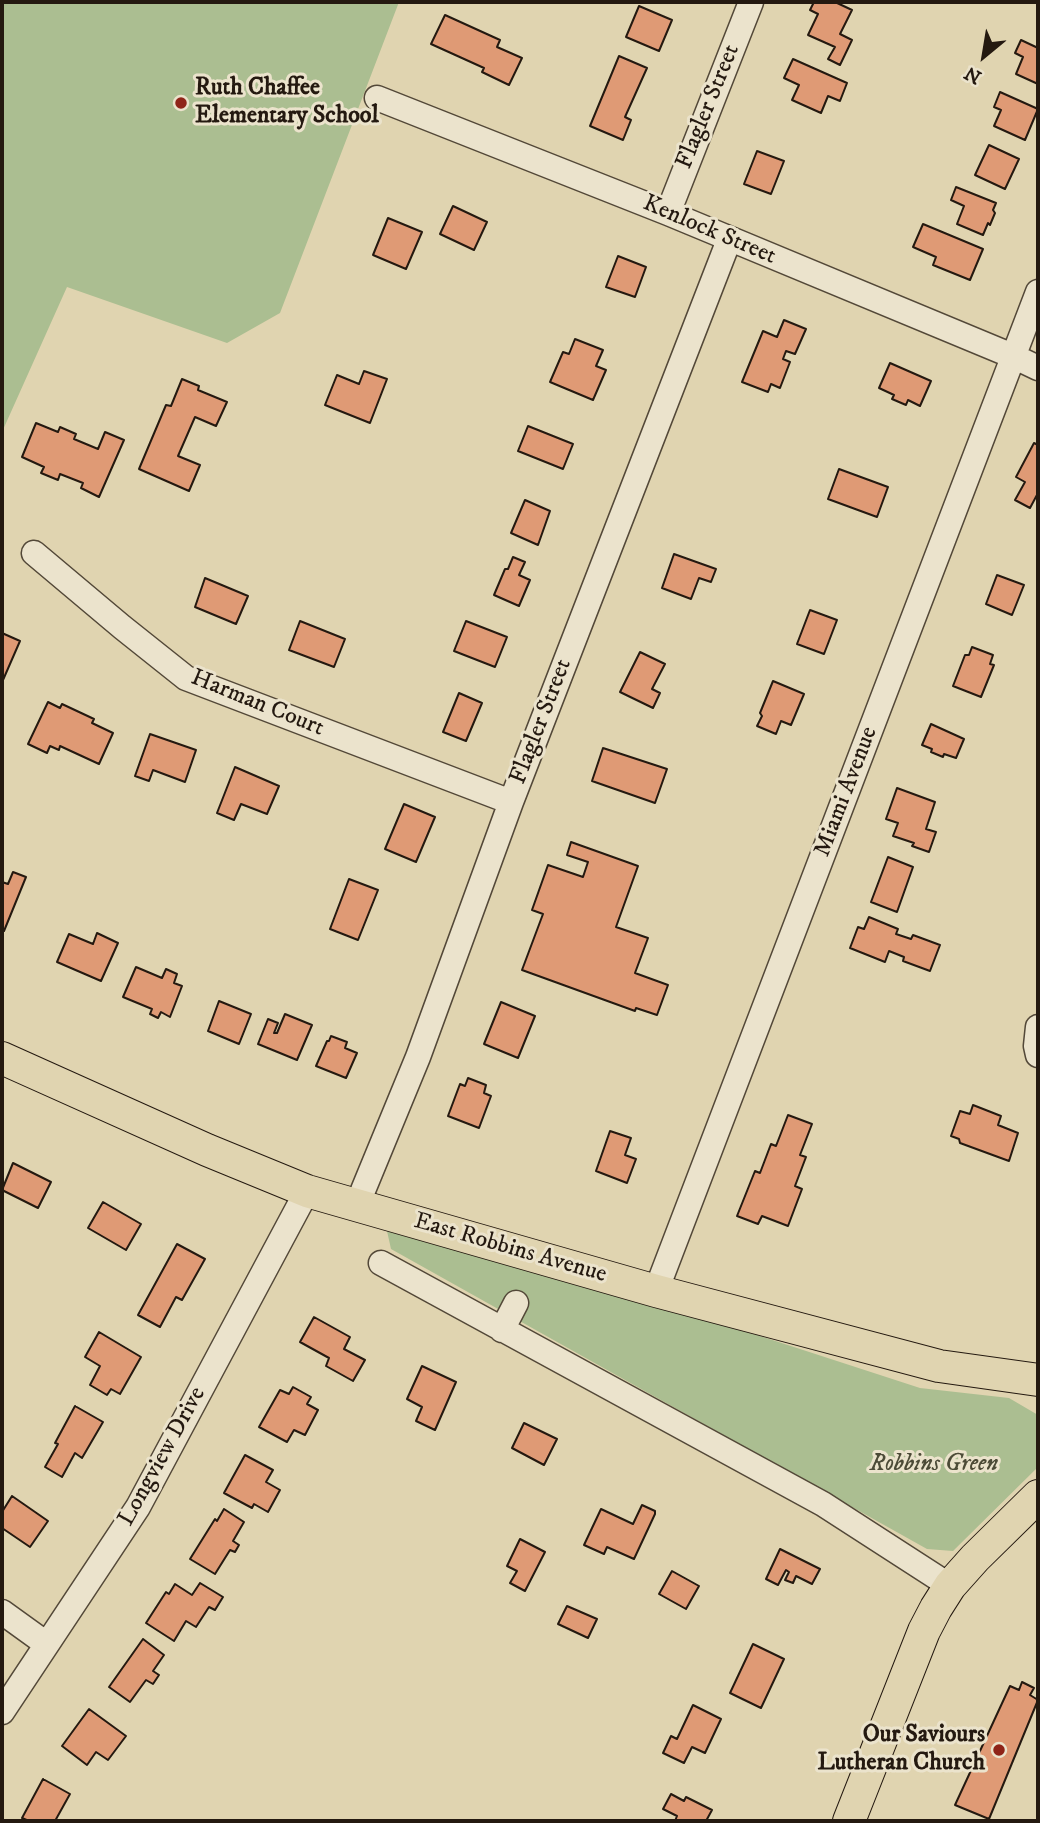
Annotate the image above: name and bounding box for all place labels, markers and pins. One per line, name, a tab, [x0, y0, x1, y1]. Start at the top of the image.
place label: Ruth Chaffee Elementary School	[195, 75, 379, 131]
marker: Ruth Chaffee Elementary School	[173, 95, 189, 111]
place label: Our Saviours Lutheran Church	[817, 1722, 985, 1778]
marker: Our Saviours Lutheran Church	[991, 1742, 1007, 1758]

